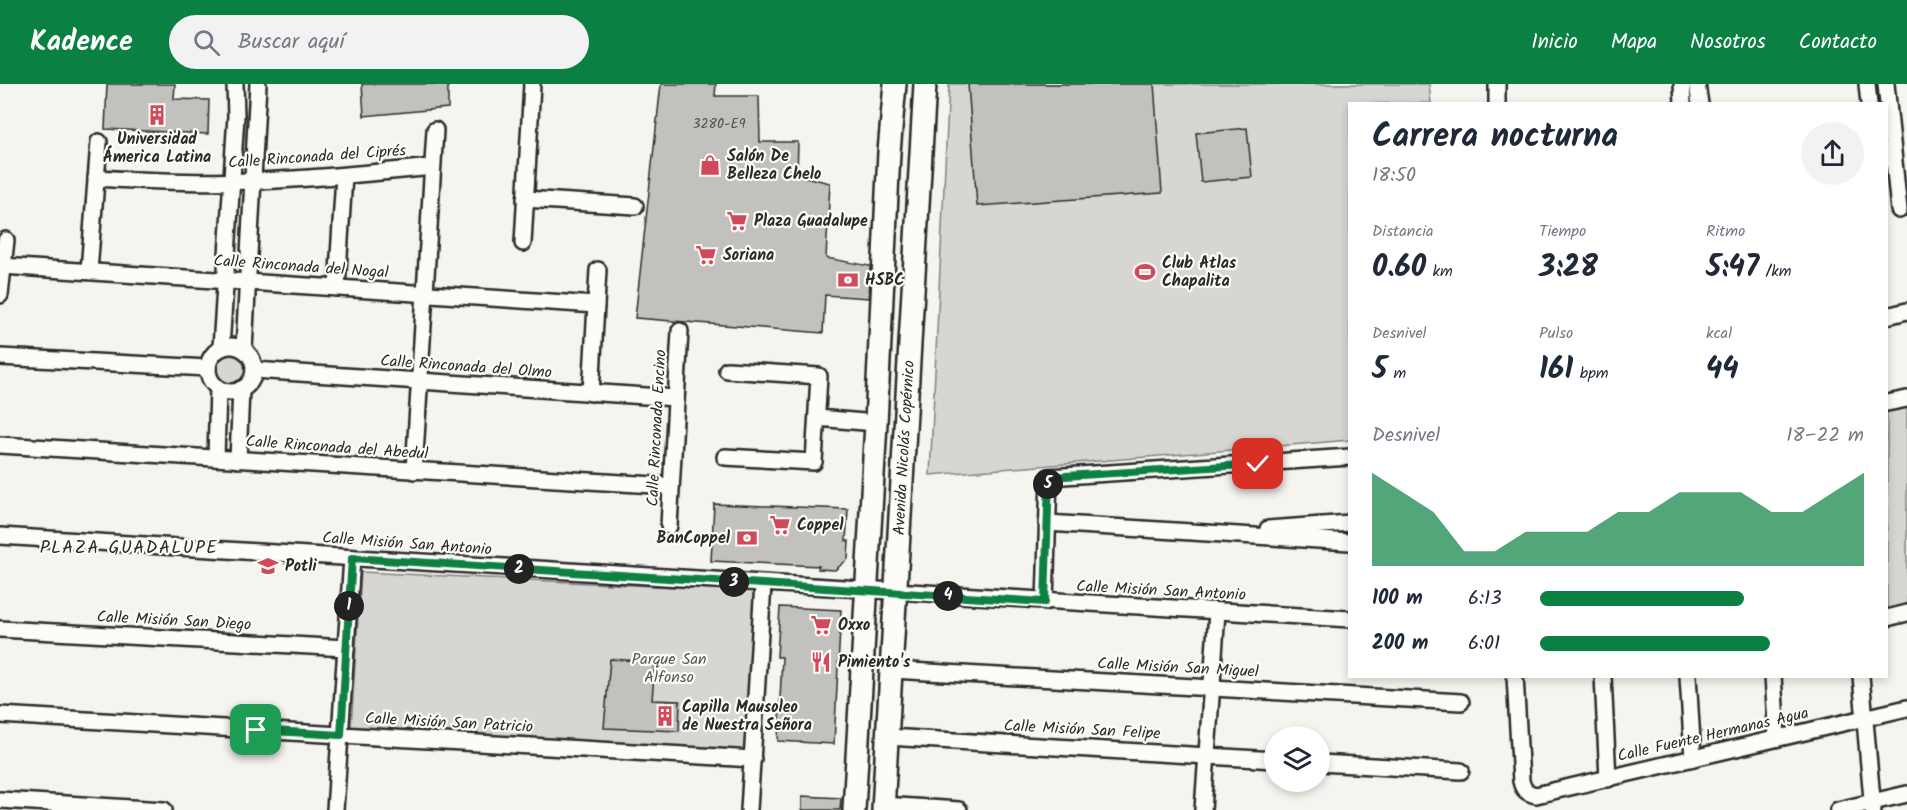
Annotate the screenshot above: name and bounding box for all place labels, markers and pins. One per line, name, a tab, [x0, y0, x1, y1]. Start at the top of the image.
building icon: Universidad Ámerica Latina	[145, 103, 169, 127]
place label: Universidad Ámerica Latina	[103, 127, 211, 170]
place label: Salón De Belleza Chelo	[727, 144, 821, 187]
shop icon: Salón De Belleza Chelo	[698, 153, 722, 177]
supermarket icon: Plaza Guadalupe	[725, 209, 749, 233]
place label: Plaza Guadalupe	[754, 209, 868, 234]
supermarket icon: Soriana	[694, 243, 718, 267]
place label: Soriana	[723, 243, 774, 268]
place label: Club Atlas Chapalita	[1162, 251, 1237, 294]
sports icon: Club Atlas Chapalita	[1133, 260, 1157, 284]
bank icon: HSBC	[836, 268, 860, 292]
place label: HSBC	[865, 268, 904, 293]
pin	[1232, 438, 1283, 489]
pin: 5	[1033, 469, 1063, 499]
supermarket icon: Coppel	[768, 513, 792, 537]
place label: Coppel	[797, 513, 844, 538]
place label: BanCoppel	[657, 526, 731, 551]
bank icon: BanCoppel	[735, 526, 759, 550]
school or university icon: Potli	[256, 554, 280, 578]
place label: Potli	[285, 554, 318, 579]
pin: 2	[504, 554, 534, 584]
pin: 3	[719, 567, 749, 597]
pin: 4	[933, 581, 963, 611]
pin: 1	[334, 591, 364, 621]
supermarket icon: Oxxo	[809, 613, 833, 637]
place label: Oxxo	[838, 613, 870, 638]
restaurant icon: Pimiento's	[809, 650, 833, 674]
place label: Pimiento's	[838, 650, 911, 675]
place label: Capilla Mausoleo de Nuestra Señora	[682, 695, 812, 738]
pin	[230, 704, 281, 755]
building icon: Capilla Mausoleo de Nuestra Señora	[653, 704, 677, 728]

